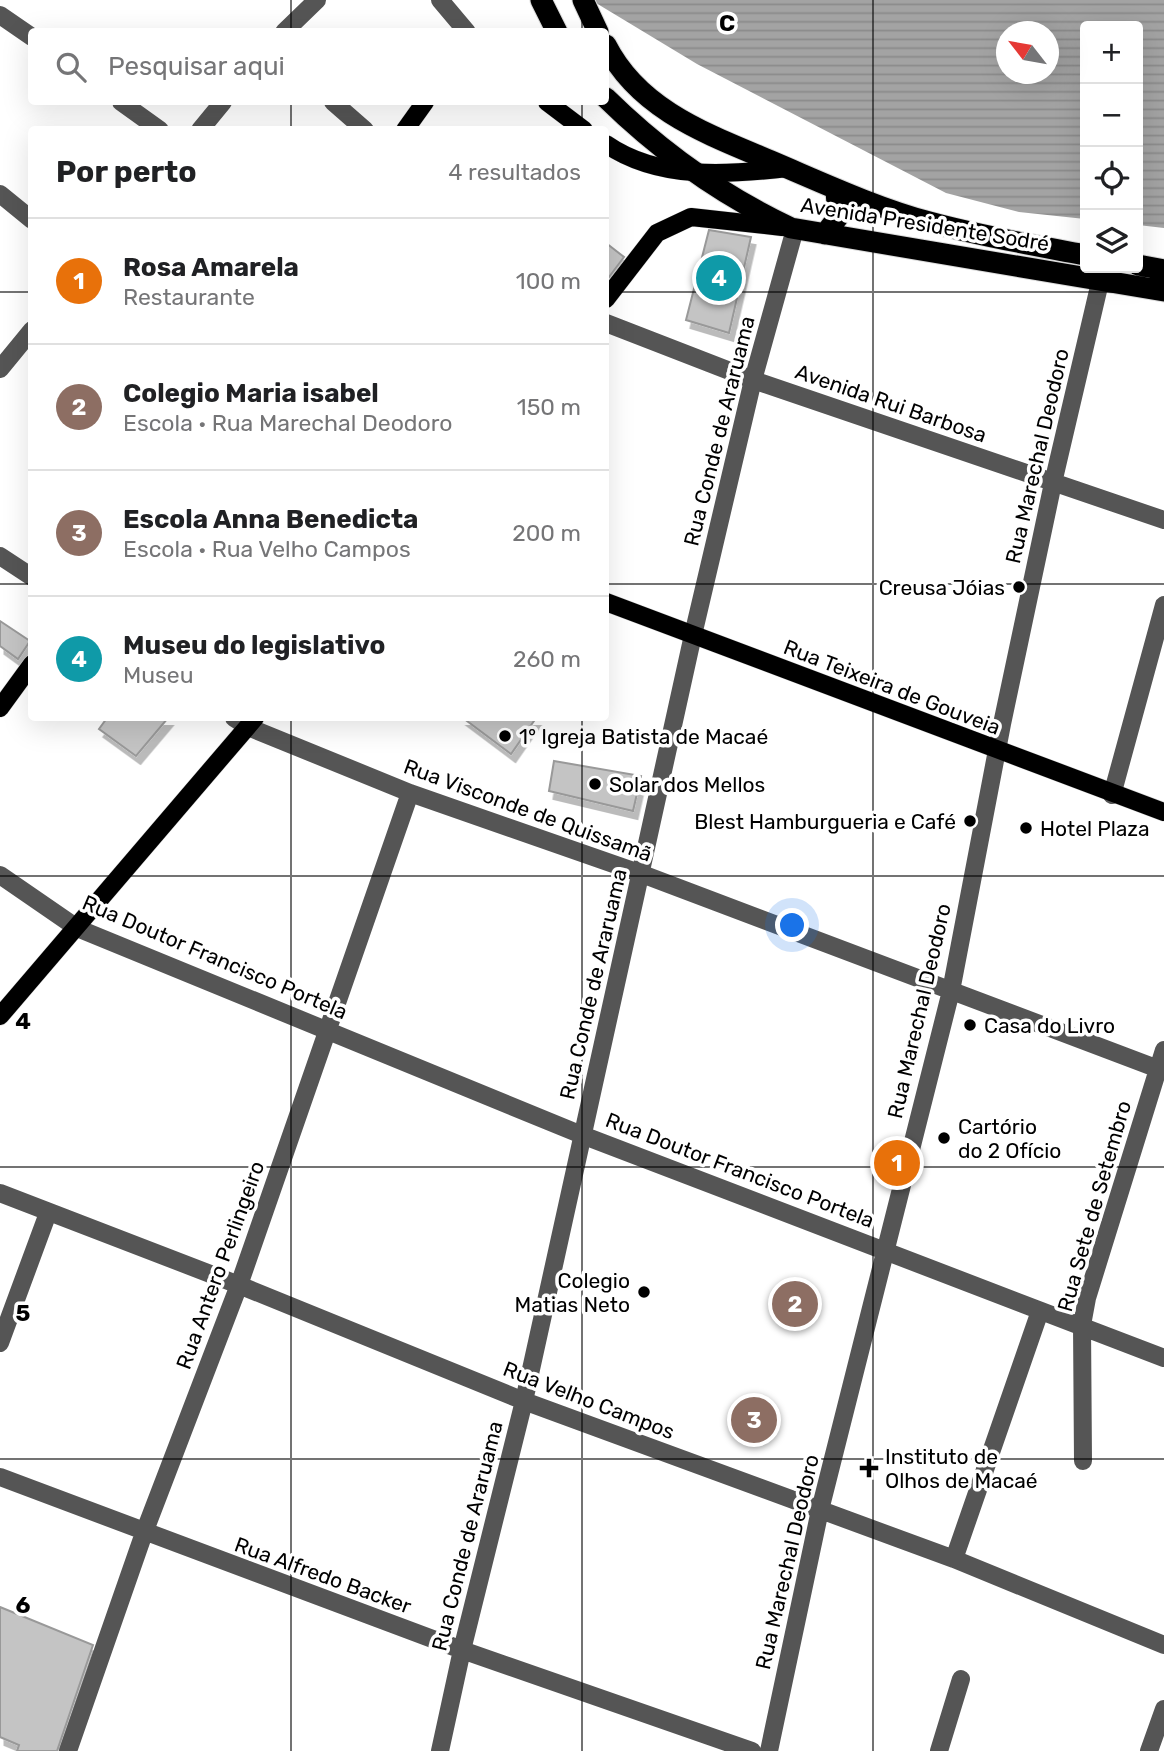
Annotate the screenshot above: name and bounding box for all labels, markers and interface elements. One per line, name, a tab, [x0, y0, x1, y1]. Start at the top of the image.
text: C	[719, 9, 735, 37]
north arrow	[996, 21, 1059, 84]
map controls	[1080, 21, 1143, 273]
button: +	[1080, 21, 1143, 84]
search box	[28, 28, 609, 105]
icon: search	[52, 48, 90, 86]
text: Pesquisar aqui	[108, 51, 285, 82]
button: −	[1080, 84, 1143, 147]
button: locate	[1080, 147, 1143, 210]
text: Por perto	[56, 154, 197, 190]
text: 4 resultados	[448, 158, 581, 186]
street label: Avenida Presidente Sodré	[799, 192, 1051, 256]
button: layers	[1080, 210, 1143, 273]
text: Rosa Amarela	[123, 252, 299, 283]
pin: 4	[696, 252, 742, 304]
text: 1	[73, 267, 85, 295]
text: 100 m	[516, 267, 581, 295]
text: Restaurante	[123, 283, 255, 311]
street label: Rua Conde de Araruama	[678, 313, 760, 549]
street label: Rua Marechal Deodoro	[1000, 346, 1074, 566]
street label: Avenida Rui Barbosa	[792, 359, 990, 447]
text: Colegio Maria isabel	[123, 378, 379, 409]
text: 2	[72, 393, 86, 421]
text: 150 m	[517, 393, 581, 421]
text: Escola · Rua Marechal Deodoro	[123, 409, 452, 437]
text: Escola Anna Benedicta	[123, 504, 418, 535]
text: 3	[71, 519, 87, 547]
text: 200 m	[512, 519, 581, 547]
text: Escola · Rua Velho Campos	[123, 535, 411, 563]
place label: Creusa Jóias	[879, 575, 1005, 600]
marker: Creusa Jóias	[1011, 579, 1027, 595]
text: Museu do legislativo	[123, 630, 385, 661]
street label: Rua Teixeira de Gouveia	[780, 634, 1004, 740]
text: 4	[71, 645, 87, 673]
text: 260 m	[513, 645, 581, 673]
text: Museu	[123, 661, 194, 689]
place label: 1° Igreja Batista de Macaé	[519, 724, 768, 749]
marker: 1° Igreja Batista de Macaé	[497, 728, 513, 744]
street label: Rua Visconde de Quissamã	[400, 753, 656, 867]
place label: Solar dos Mellos	[609, 772, 765, 797]
marker: Solar dos Mellos	[587, 776, 603, 792]
place label: Blest Hamburgueria e Café	[694, 809, 956, 834]
marker: Blest Hamburgueria e Café	[962, 813, 978, 829]
place label: Hotel Plaza	[1040, 816, 1150, 841]
marker: Hotel Plaza	[1018, 820, 1034, 836]
street label: Rua Conde de Araruama	[554, 866, 632, 1102]
street label: Rua Doutor Francisco Portela	[79, 890, 351, 1024]
street label: Rua Marechal Deodoro	[882, 901, 956, 1121]
your location	[775, 908, 809, 942]
text: 4	[15, 1007, 31, 1035]
place label: Casa do Livro	[984, 1013, 1115, 1038]
marker: Casa do Livro	[962, 1017, 978, 1033]
street label: Rua Sete de Setembro	[1052, 1098, 1136, 1314]
street label: Rua Doutor Francisco Portela	[602, 1107, 878, 1233]
place label: Cartório do 2 Ofício	[958, 1114, 1061, 1163]
marker: Cartório do 2 Ofício	[936, 1130, 952, 1146]
pin: 1	[874, 1137, 920, 1189]
street label: Rua Antero Perlingeiro	[171, 1158, 269, 1372]
place label: Colegio Matias Neto	[515, 1268, 630, 1317]
pin: 2	[772, 1278, 818, 1330]
marker: Colegio Matias Neto	[636, 1284, 652, 1300]
text: 5	[16, 1299, 31, 1327]
street label: Rua Velho Campos	[500, 1356, 678, 1444]
pin: 3	[731, 1394, 777, 1446]
street label: Rua Conde de Araruama	[426, 1418, 508, 1654]
place label: Instituto de Olhos de Macaé	[885, 1444, 1038, 1493]
street label: Rua Marechal Deodoro	[750, 1452, 824, 1672]
marker: Instituto de Olhos de Macaé	[859, 1458, 879, 1478]
street label: Rua Alfredo Backer	[231, 1531, 415, 1619]
text: 6	[16, 1591, 31, 1619]

